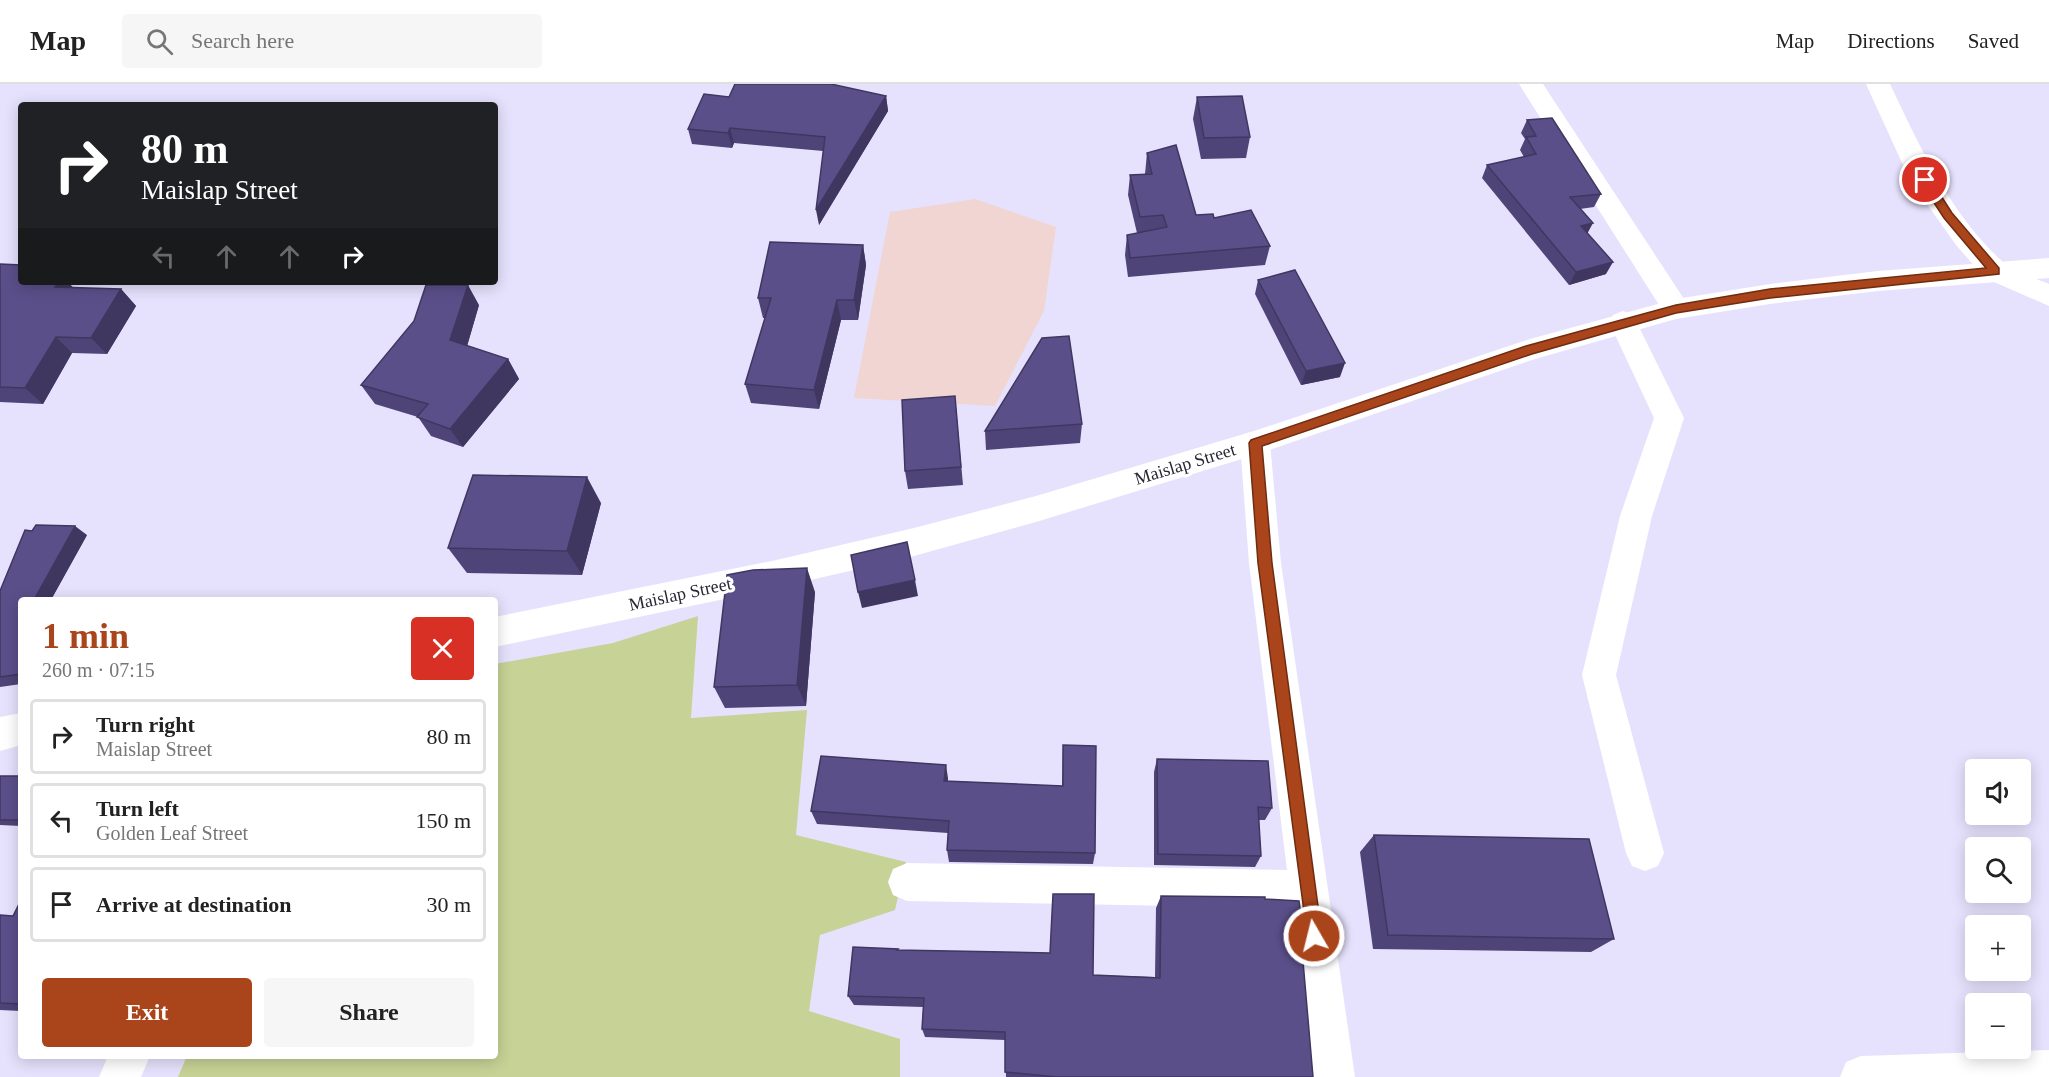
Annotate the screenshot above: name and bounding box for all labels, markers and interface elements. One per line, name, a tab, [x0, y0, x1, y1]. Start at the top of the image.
search box	[122, 14, 542, 68]
text: Map	[30, 25, 86, 56]
icon: search	[143, 25, 176, 58]
text: Search here	[191, 28, 294, 53]
text: Map	[1776, 29, 1814, 53]
text: Directions	[1847, 29, 1935, 53]
text: Saved	[1968, 29, 2019, 53]
icon: right	[42, 126, 120, 204]
text: 80 m	[141, 126, 229, 172]
pin	[1899, 154, 1950, 205]
icon: arrive	[1908, 163, 1941, 196]
text: Maislap Street	[141, 175, 298, 205]
icon: left	[147, 240, 180, 273]
icon: ahead	[210, 240, 243, 273]
icon: ahead	[273, 240, 306, 273]
icon: right	[336, 240, 369, 273]
street label: Maislap Street	[1132, 439, 1238, 489]
street label: Maislap Street	[627, 573, 733, 615]
text: 1 min	[42, 616, 129, 656]
button: close	[411, 617, 474, 680]
text: 260 m · 07:15	[42, 659, 155, 681]
text: Turn right	[96, 712, 195, 737]
icon: right	[45, 720, 78, 753]
text: 80 m	[426, 724, 471, 749]
text: Maislap Street	[96, 738, 212, 760]
map controls	[1965, 759, 2031, 1059]
button: sound	[1965, 759, 2031, 825]
text: Turn left	[96, 796, 179, 821]
icon: left	[45, 804, 78, 837]
text: 150 m	[415, 808, 471, 833]
text: Golden Leaf Street	[96, 822, 248, 844]
button: search	[1965, 837, 2031, 903]
icon: arrive	[45, 888, 78, 921]
text: Arrive at destination	[96, 892, 292, 917]
text: 30 m	[426, 892, 471, 917]
position arrow	[1282, 904, 1346, 968]
button: +	[1965, 915, 2031, 981]
button: Exit	[42, 978, 252, 1047]
button: Share	[264, 978, 474, 1047]
button: −	[1965, 993, 2031, 1059]

